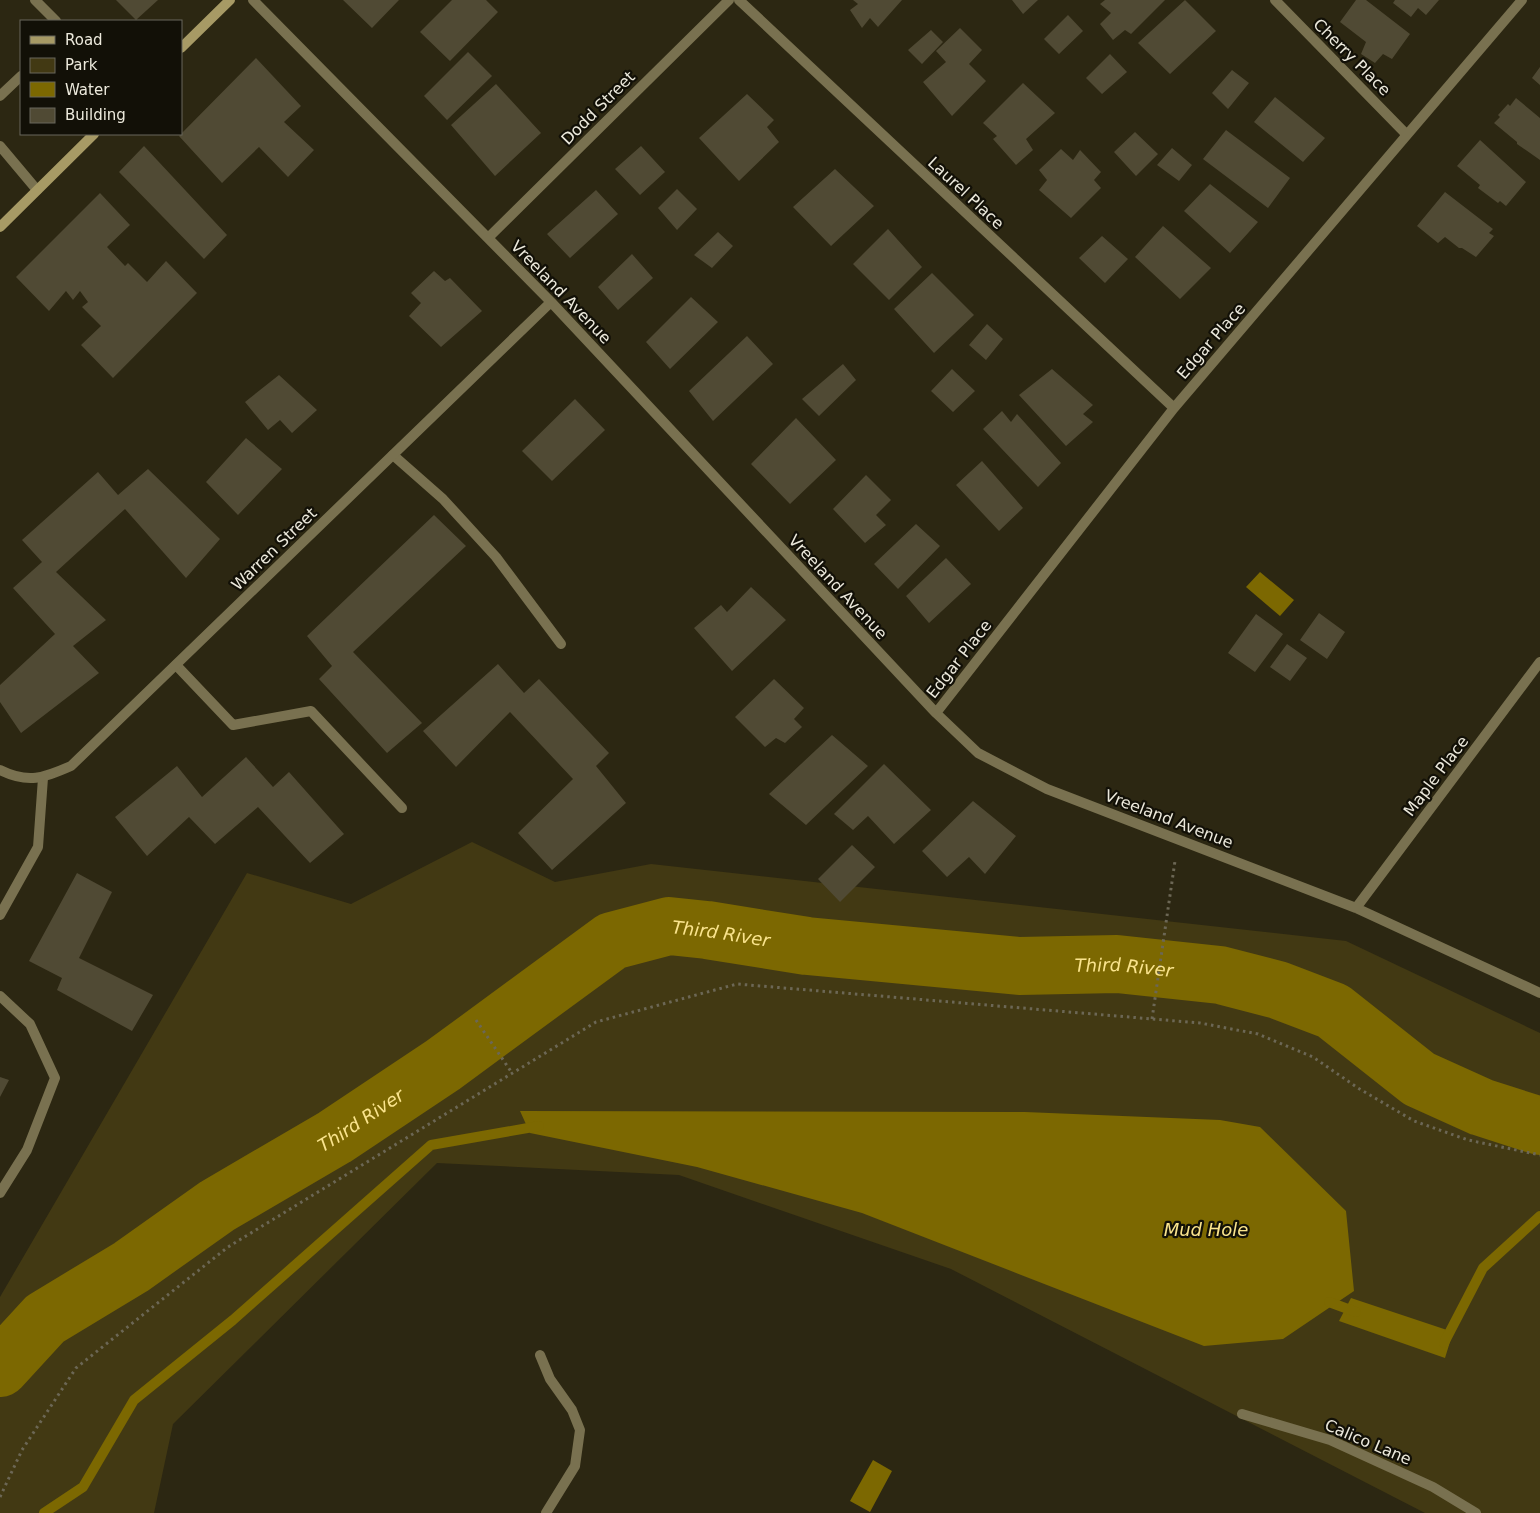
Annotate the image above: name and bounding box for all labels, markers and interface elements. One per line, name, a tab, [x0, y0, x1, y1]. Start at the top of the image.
street label: Cherry Place	[1310, 15, 1394, 99]
legend	[20, 20, 182, 135]
text: Road	[65, 31, 103, 49]
text: Park	[65, 56, 98, 74]
street label: Dodd Street	[557, 67, 639, 149]
text: Water	[65, 81, 110, 99]
text: Building	[65, 106, 126, 124]
street label: Laurel Place	[924, 153, 1008, 233]
street label: Vreeland Avenue	[507, 237, 615, 347]
street label: Edgar Place	[1173, 299, 1249, 383]
street label: Warren Street	[228, 504, 320, 594]
street label: Vreeland Avenue	[785, 531, 891, 643]
street label: Edgar Place	[922, 616, 996, 702]
street label: Maple Place	[1400, 732, 1472, 820]
street label: Vreeland Avenue	[1102, 786, 1236, 852]
water label: Third River	[671, 916, 773, 951]
water label: Third River	[1074, 953, 1176, 981]
water label: Third River	[314, 1083, 409, 1155]
water label: Mud Hole	[1164, 1219, 1248, 1240]
street label: Calico Lane	[1322, 1415, 1414, 1469]

